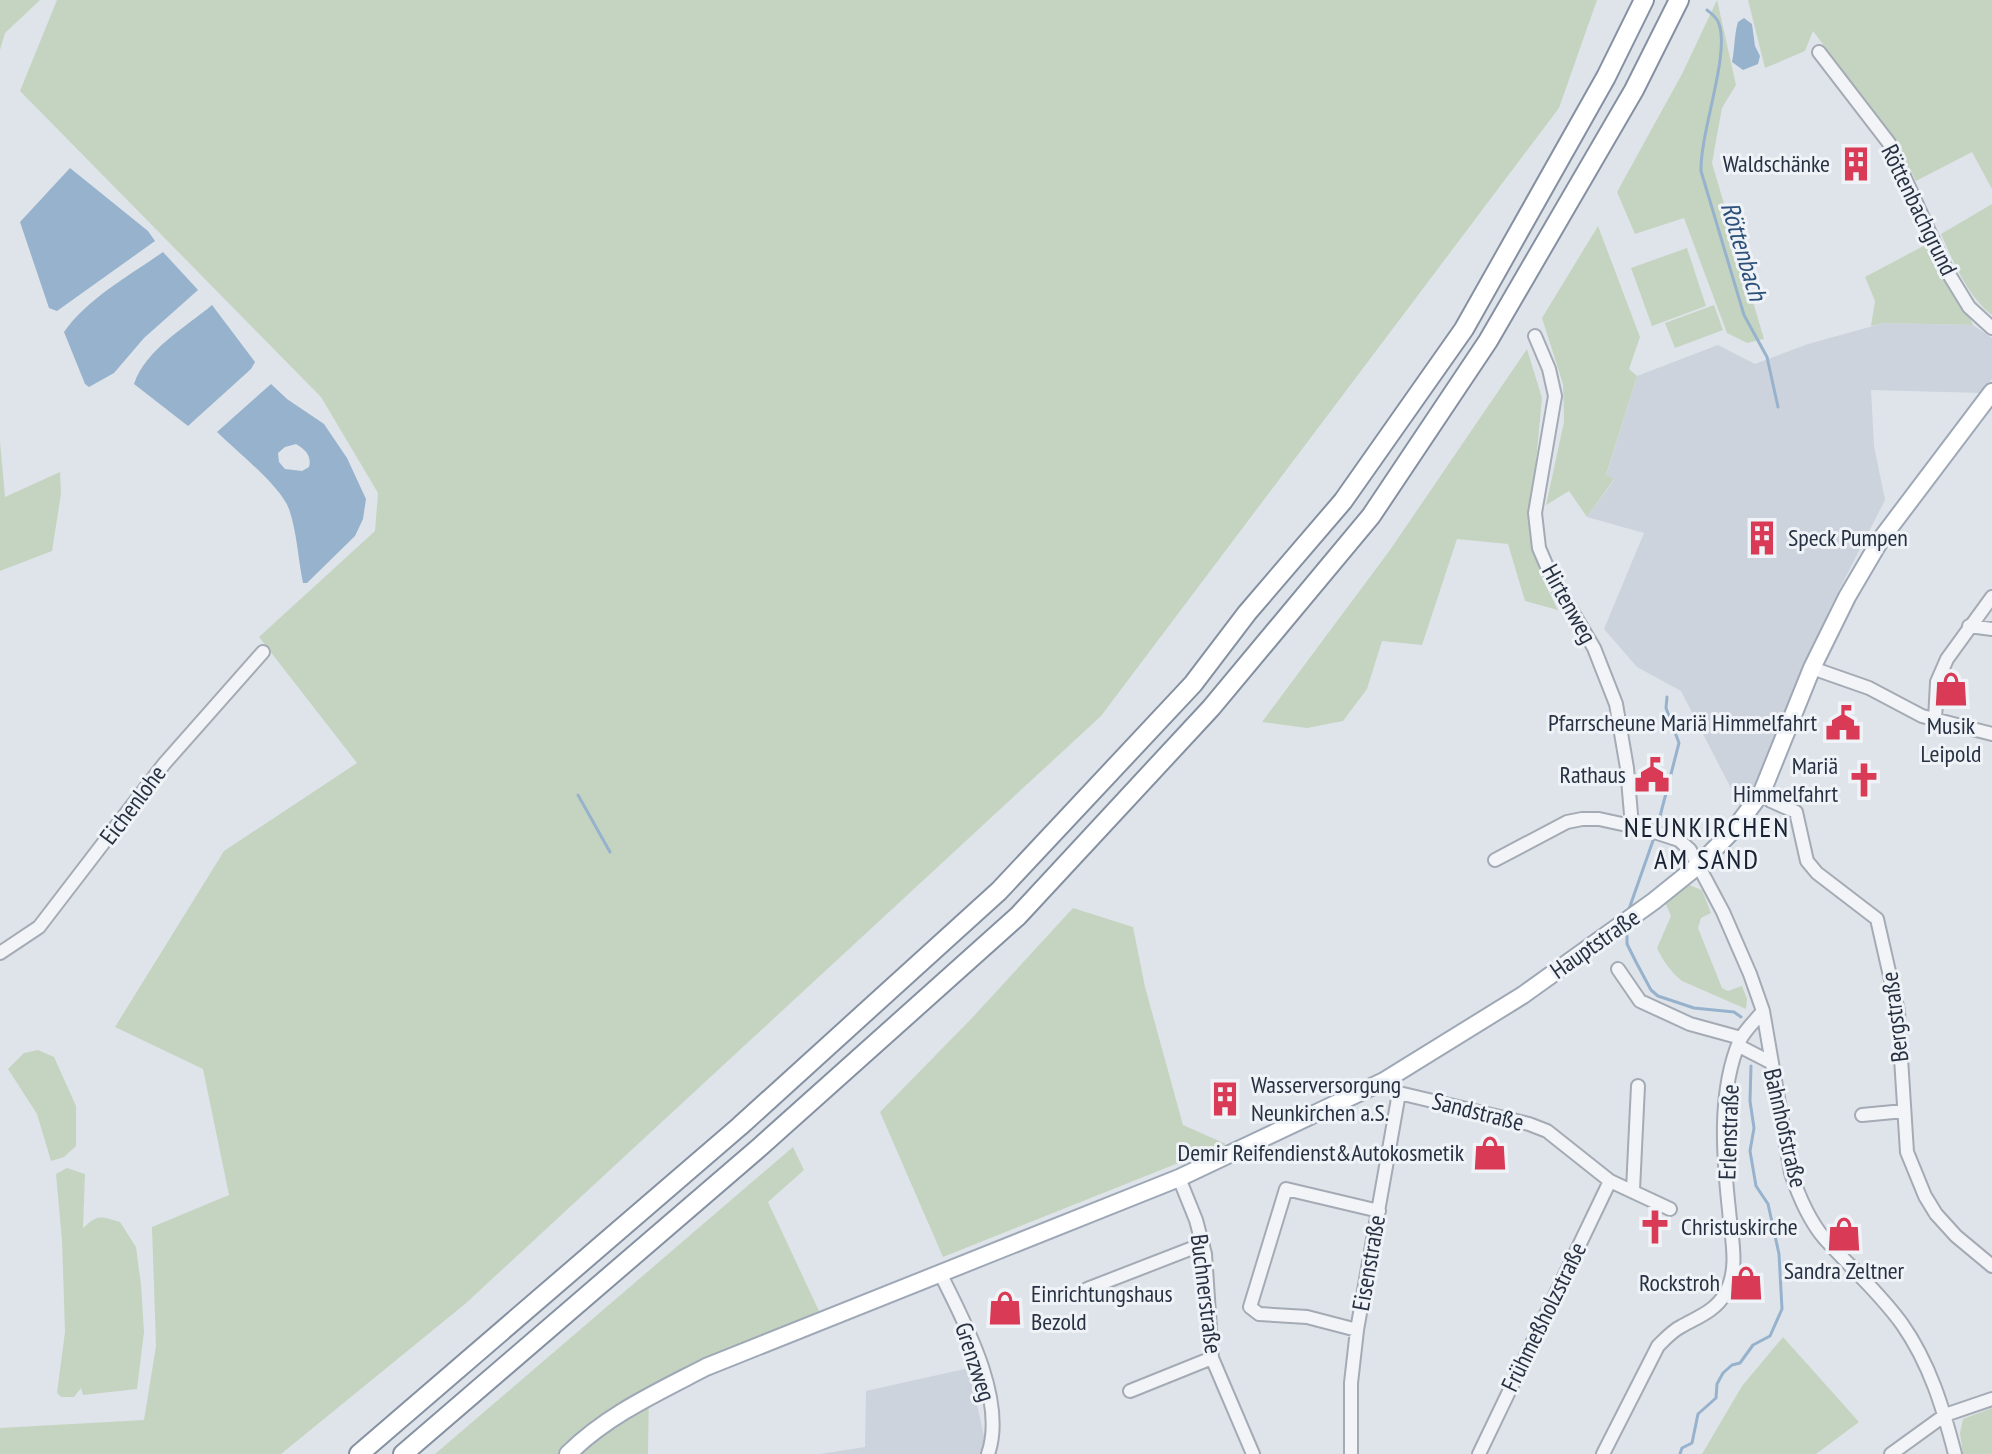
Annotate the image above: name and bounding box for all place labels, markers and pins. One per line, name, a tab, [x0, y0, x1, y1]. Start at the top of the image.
building icon: Waldschänke	[1837, 145, 1875, 183]
place label: Waldschänke	[1723, 148, 1830, 179]
building icon: Speck Pumpen	[1743, 519, 1781, 557]
place label: Speck Pumpen	[1788, 522, 1908, 553]
shop icon: Musik Leipold	[1932, 670, 1970, 708]
public building icon: Pfarrscheune Mariä Himmelfahrt	[1824, 704, 1862, 742]
place label: Pfarrscheune Mariä Himmelfahrt	[1548, 707, 1817, 738]
place label: Musik Leipold	[1921, 710, 1981, 769]
place label: Mariä Himmelfahrt	[1733, 750, 1838, 809]
public building icon: Rathaus	[1633, 756, 1671, 794]
place label: Rathaus	[1560, 759, 1626, 790]
church icon: Mariä Himmelfahrt	[1845, 761, 1883, 799]
place label: Wasserversorgung Neunkirchen a.S.	[1251, 1069, 1401, 1128]
building icon: Wasserversorgung Neunkirchen a.S.	[1206, 1080, 1244, 1118]
shop icon: Demir Reifendienst&Autokosmetik	[1471, 1134, 1509, 1172]
place label: Demir Reifendienst&Autokosmetik	[1178, 1137, 1465, 1168]
church icon: Christuskirche	[1636, 1208, 1674, 1246]
place label: Christuskirche	[1681, 1211, 1798, 1242]
shop icon: Sandra Zeltner	[1825, 1215, 1863, 1253]
place label: Sandra Zeltner	[1784, 1255, 1905, 1286]
shop icon: Rockstroh	[1727, 1264, 1765, 1302]
place label: Rockstroh	[1639, 1267, 1720, 1298]
place label: Einrichtungshaus Bezold	[1031, 1278, 1173, 1337]
shop icon: Einrichtungshaus Bezold	[986, 1289, 1024, 1327]

